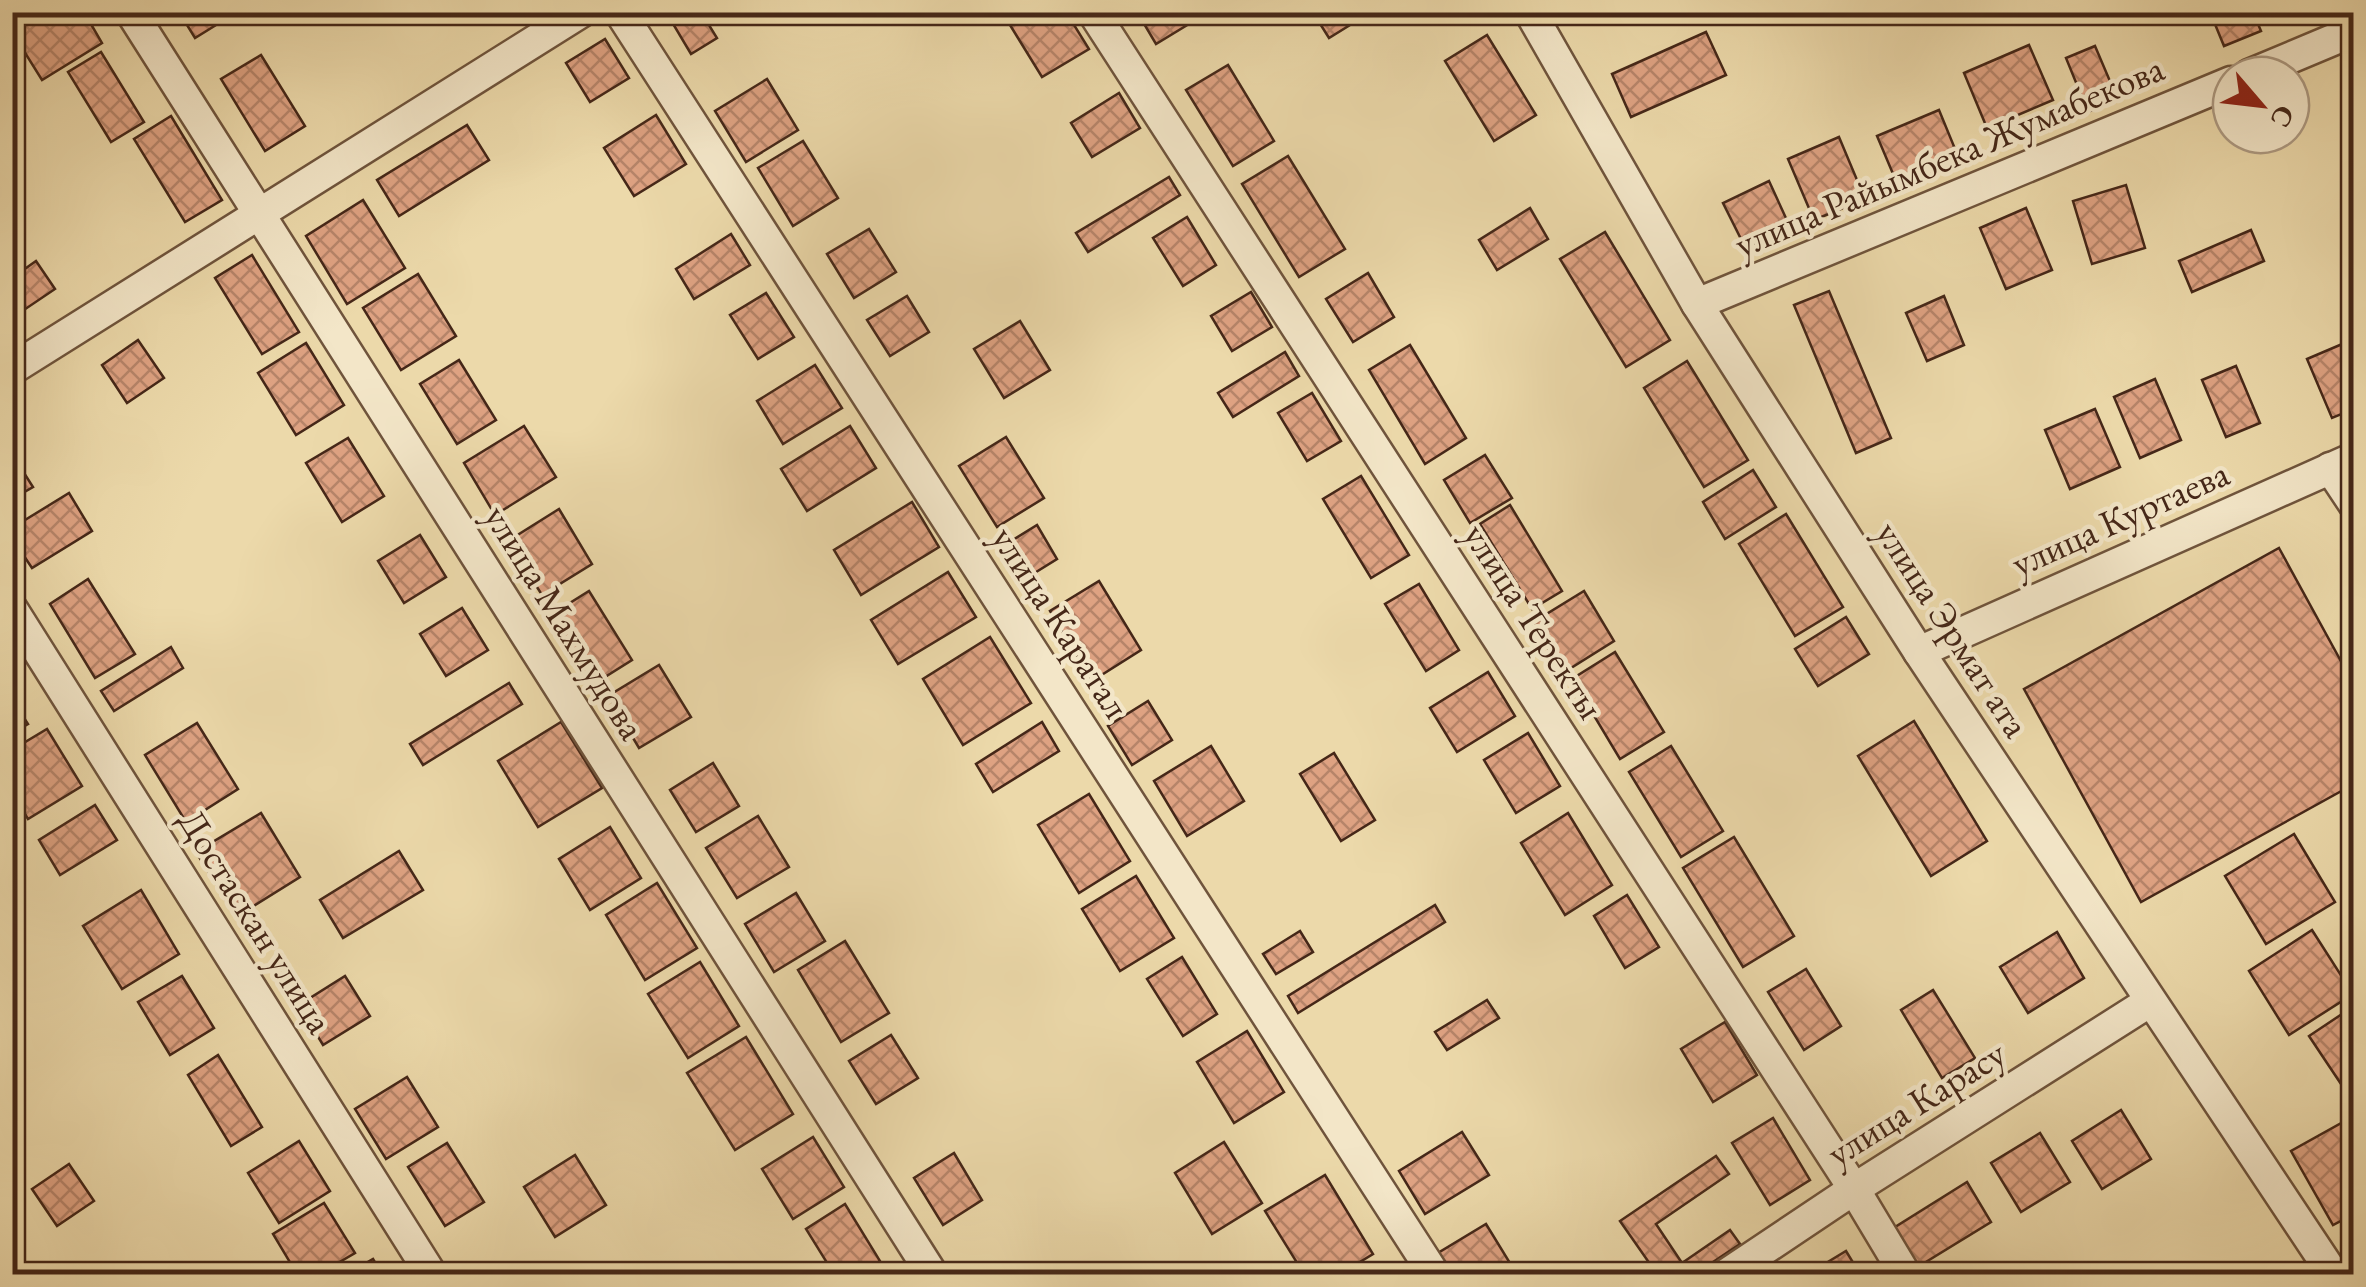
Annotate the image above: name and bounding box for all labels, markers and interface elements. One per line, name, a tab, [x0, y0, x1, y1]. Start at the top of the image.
street label: улица Райымбека Жумабекова	[1727, 42, 2172, 268]
north arrow	[2211, 55, 2311, 155]
text: С	[2263, 100, 2304, 134]
street label: улица Куртаева	[2003, 447, 2237, 587]
street label: улица Махмудова	[474, 495, 658, 749]
street label: улица Эрмат ата	[1865, 511, 2042, 747]
street label: улица Теректы	[1453, 513, 1616, 728]
street label: улица Каратал	[981, 516, 1142, 727]
street label: Достаскан улица	[168, 799, 345, 1043]
street label: улица Карасу	[1817, 1028, 2015, 1177]

